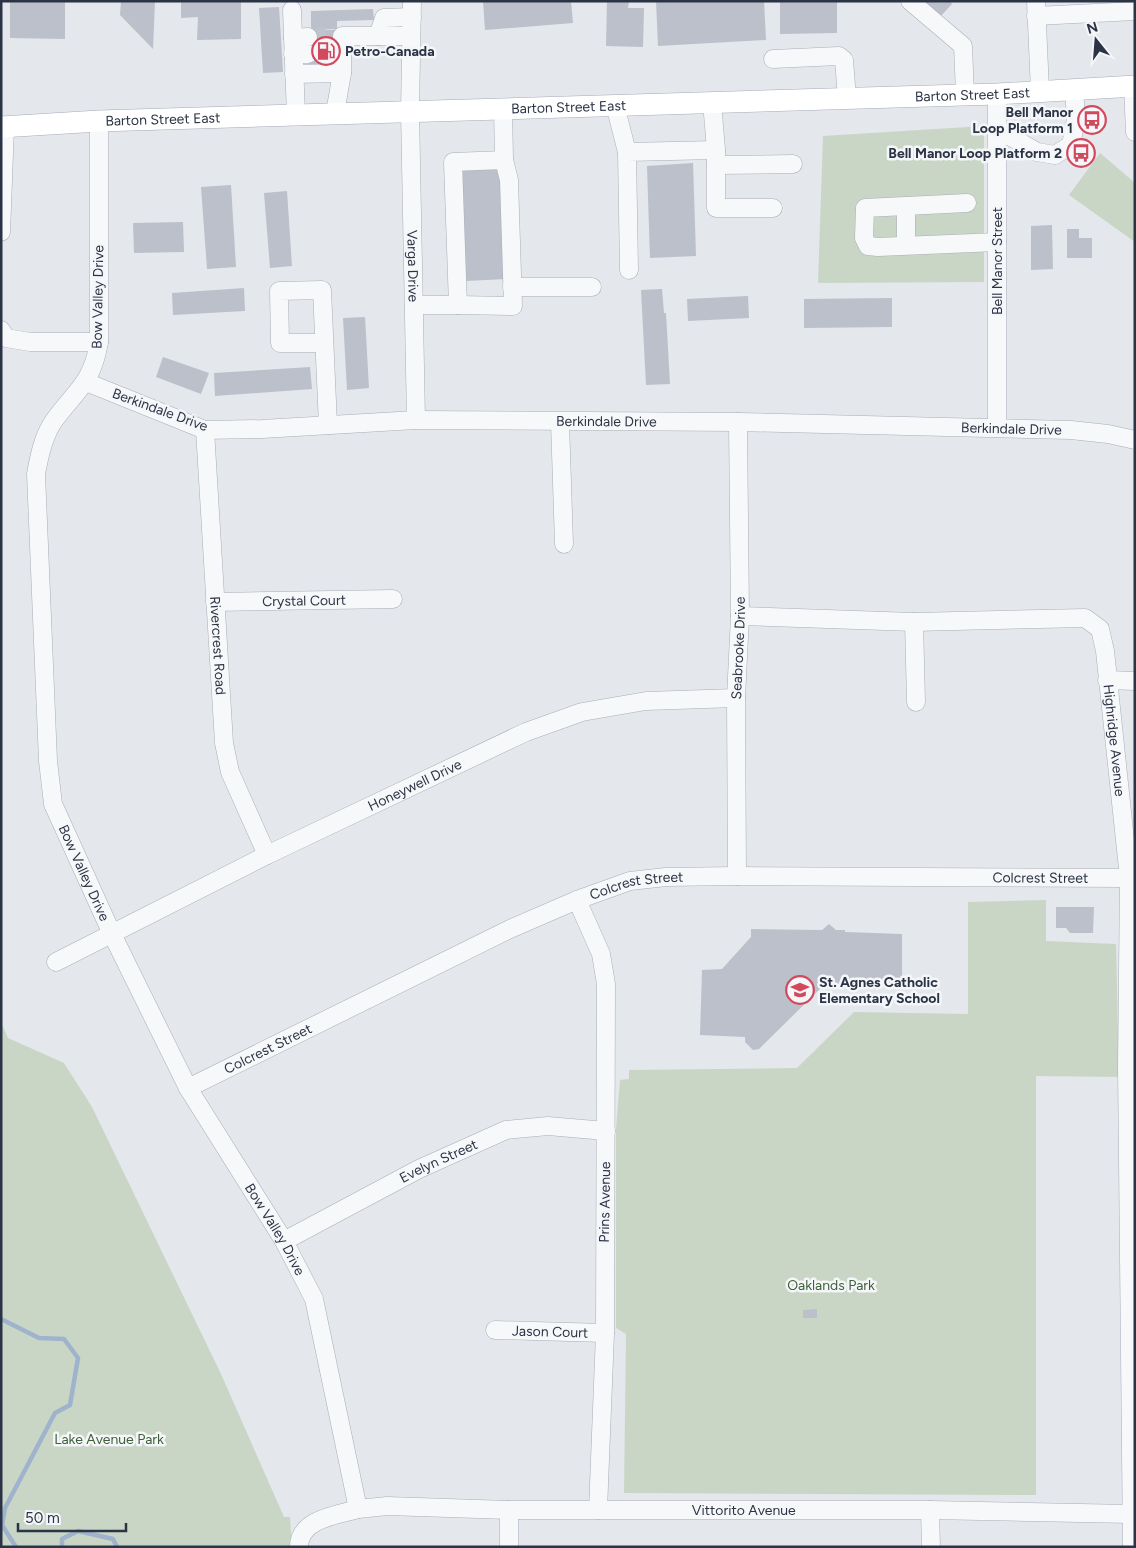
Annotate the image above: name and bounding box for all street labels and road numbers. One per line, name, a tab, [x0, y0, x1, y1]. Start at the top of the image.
street label: Barton Street East	[915, 84, 1030, 105]
street label: Barton Street East	[511, 97, 626, 117]
street label: Barton Street East	[105, 109, 221, 129]
street label: Bell Manor Street	[989, 207, 1006, 315]
street label: Varga Drive	[404, 230, 422, 303]
street label: Bow Valley Drive	[89, 244, 107, 349]
street label: Berkindale Drive	[110, 385, 211, 435]
street label: Berkindale Drive	[556, 412, 657, 430]
street label: Berkindale Drive	[961, 419, 1062, 438]
street label: Crystal Court	[262, 591, 346, 610]
street label: Rivercrest Road	[207, 596, 230, 696]
street label: Seabrooke Drive	[727, 596, 749, 700]
street label: Highridge Avenue	[1100, 683, 1129, 797]
street label: Honeywell Drive	[365, 755, 465, 814]
street label: Bow Valley Drive	[55, 822, 114, 924]
street label: Colcrest Street	[587, 868, 683, 903]
street label: Colcrest Street	[992, 869, 1088, 886]
street label: Colcrest Street	[221, 1020, 315, 1077]
street label: Evelyn Street	[396, 1135, 480, 1186]
street label: Prins Avenue	[596, 1161, 614, 1243]
street label: Bow Valley Drive	[241, 1180, 309, 1279]
street label: Jason Court	[512, 1322, 588, 1341]
street label: Vittorito Avenue	[692, 1502, 796, 1519]

